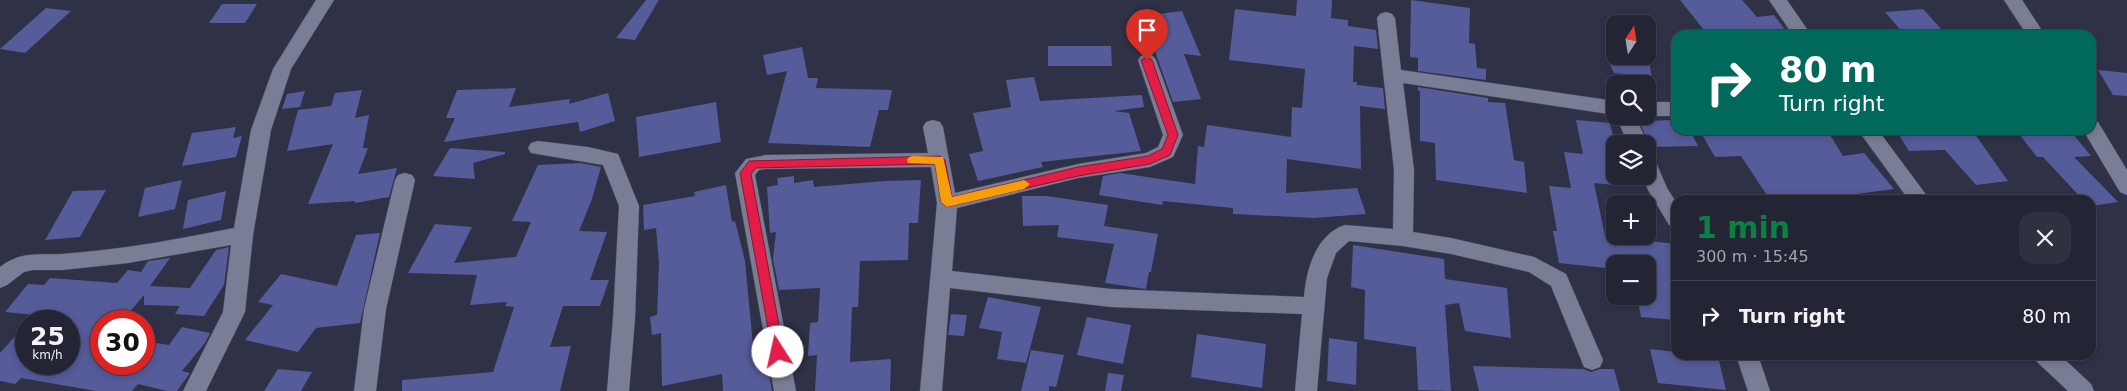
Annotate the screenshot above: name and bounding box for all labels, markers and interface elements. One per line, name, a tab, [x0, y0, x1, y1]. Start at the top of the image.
pin	[1126, 9, 1168, 60]
north arrow	[1606, 15, 1656, 65]
map controls	[1606, 15, 1656, 305]
icon: arrive	[1133, 16, 1161, 44]
icon: right	[1696, 50, 1761, 115]
text: 80 m	[1779, 50, 1876, 90]
button: search	[1606, 75, 1656, 125]
text: Turn right	[1779, 91, 1884, 116]
button: layers	[1606, 135, 1656, 185]
button: +	[1606, 195, 1656, 245]
text: 1 min	[1696, 210, 1790, 245]
button: close	[2019, 212, 2071, 264]
text: 300 m · 15:45	[1696, 247, 1809, 266]
button: −	[1606, 255, 1656, 305]
icon: right	[1696, 302, 1724, 330]
text: Turn right	[1739, 305, 1845, 327]
text: 80 m	[2022, 305, 2071, 327]
speed limit sign: 30	[90, 310, 155, 375]
text: 25	[30, 322, 65, 351]
position arrow	[751, 325, 803, 377]
text: km/h	[32, 348, 63, 362]

